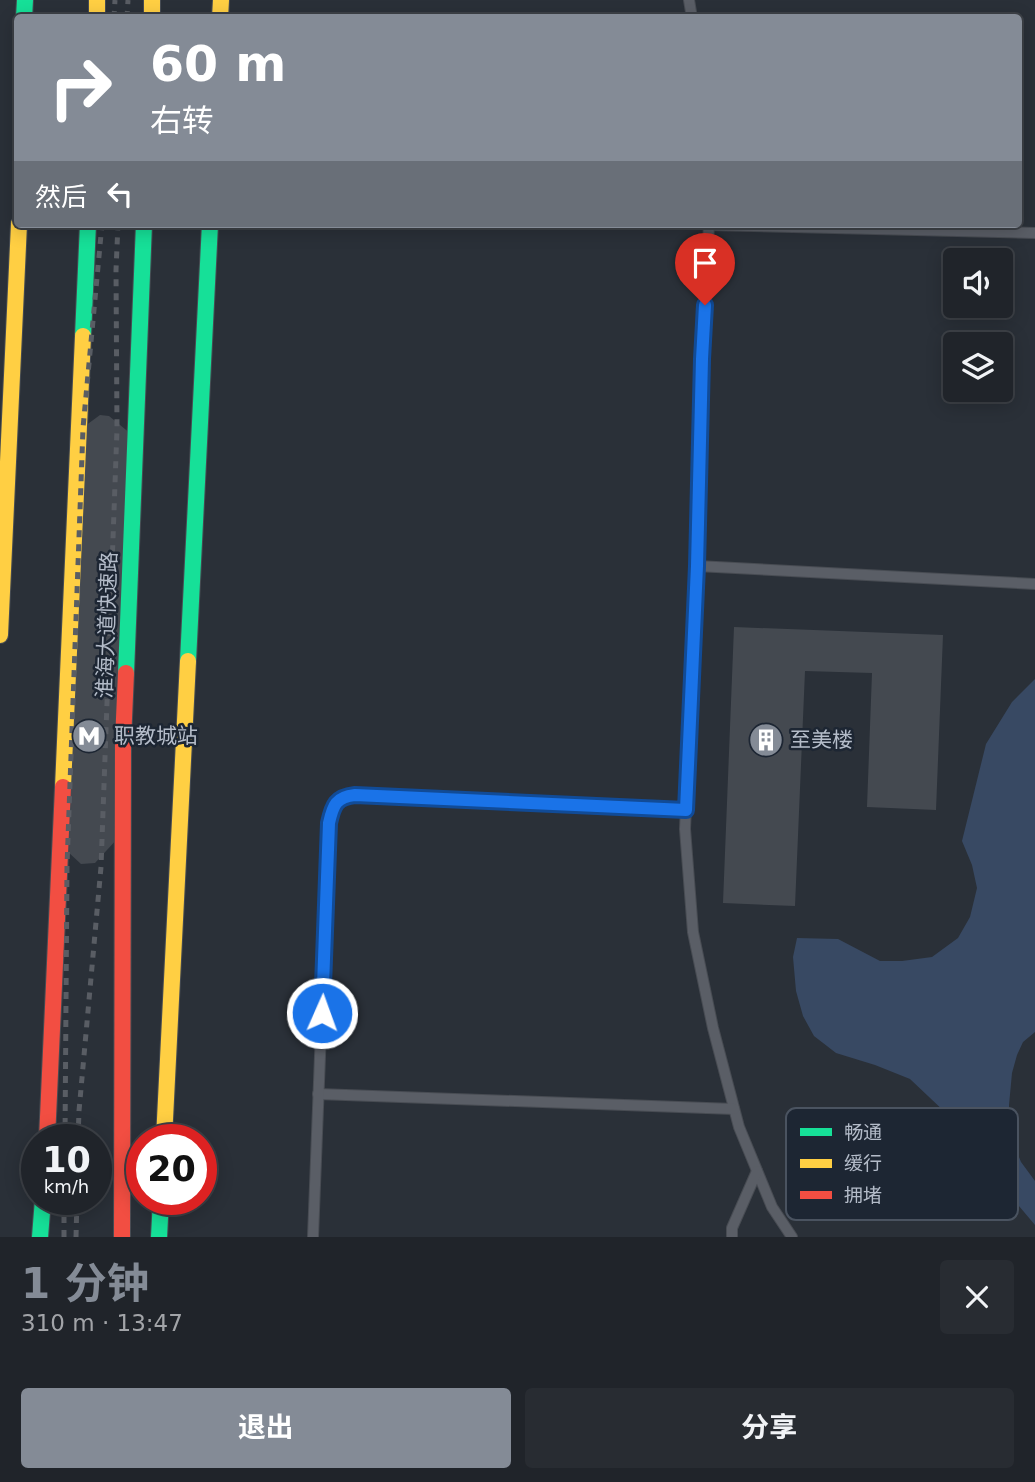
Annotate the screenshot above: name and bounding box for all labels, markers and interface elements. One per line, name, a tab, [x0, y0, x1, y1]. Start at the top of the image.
text: 60 m	[150, 36, 286, 93]
icon: right	[35, 42, 126, 133]
text: 右转	[150, 102, 214, 140]
icon: left	[101, 175, 139, 213]
text: 然后	[35, 182, 87, 212]
pin	[675, 233, 735, 305]
icon: arrive	[686, 244, 724, 282]
map controls	[943, 248, 1013, 402]
button: sound	[943, 248, 1013, 318]
button: layers	[943, 332, 1013, 402]
street label: 淮海大道快速路	[92, 551, 122, 699]
metro station icon: 职教城站	[70, 717, 108, 755]
building icon: 至美楼	[747, 721, 785, 759]
place label: 职教城站	[114, 724, 198, 748]
place label: 至美楼	[790, 728, 853, 752]
position arrow	[285, 976, 359, 1050]
legend	[786, 1108, 1018, 1220]
text: 畅通	[844, 1121, 882, 1143]
speed limit sign: 20	[126, 1124, 217, 1215]
text: 10	[42, 1140, 91, 1180]
text: 缓行	[844, 1152, 882, 1174]
text: km/h	[44, 1176, 89, 1197]
text: 拥堵	[844, 1184, 882, 1206]
text: 1 分钟	[21, 1259, 149, 1308]
button: close	[940, 1260, 1014, 1334]
text: 310 m · 13:47	[21, 1310, 183, 1336]
button: 退出	[21, 1388, 511, 1468]
button: 分享	[525, 1388, 1014, 1468]

